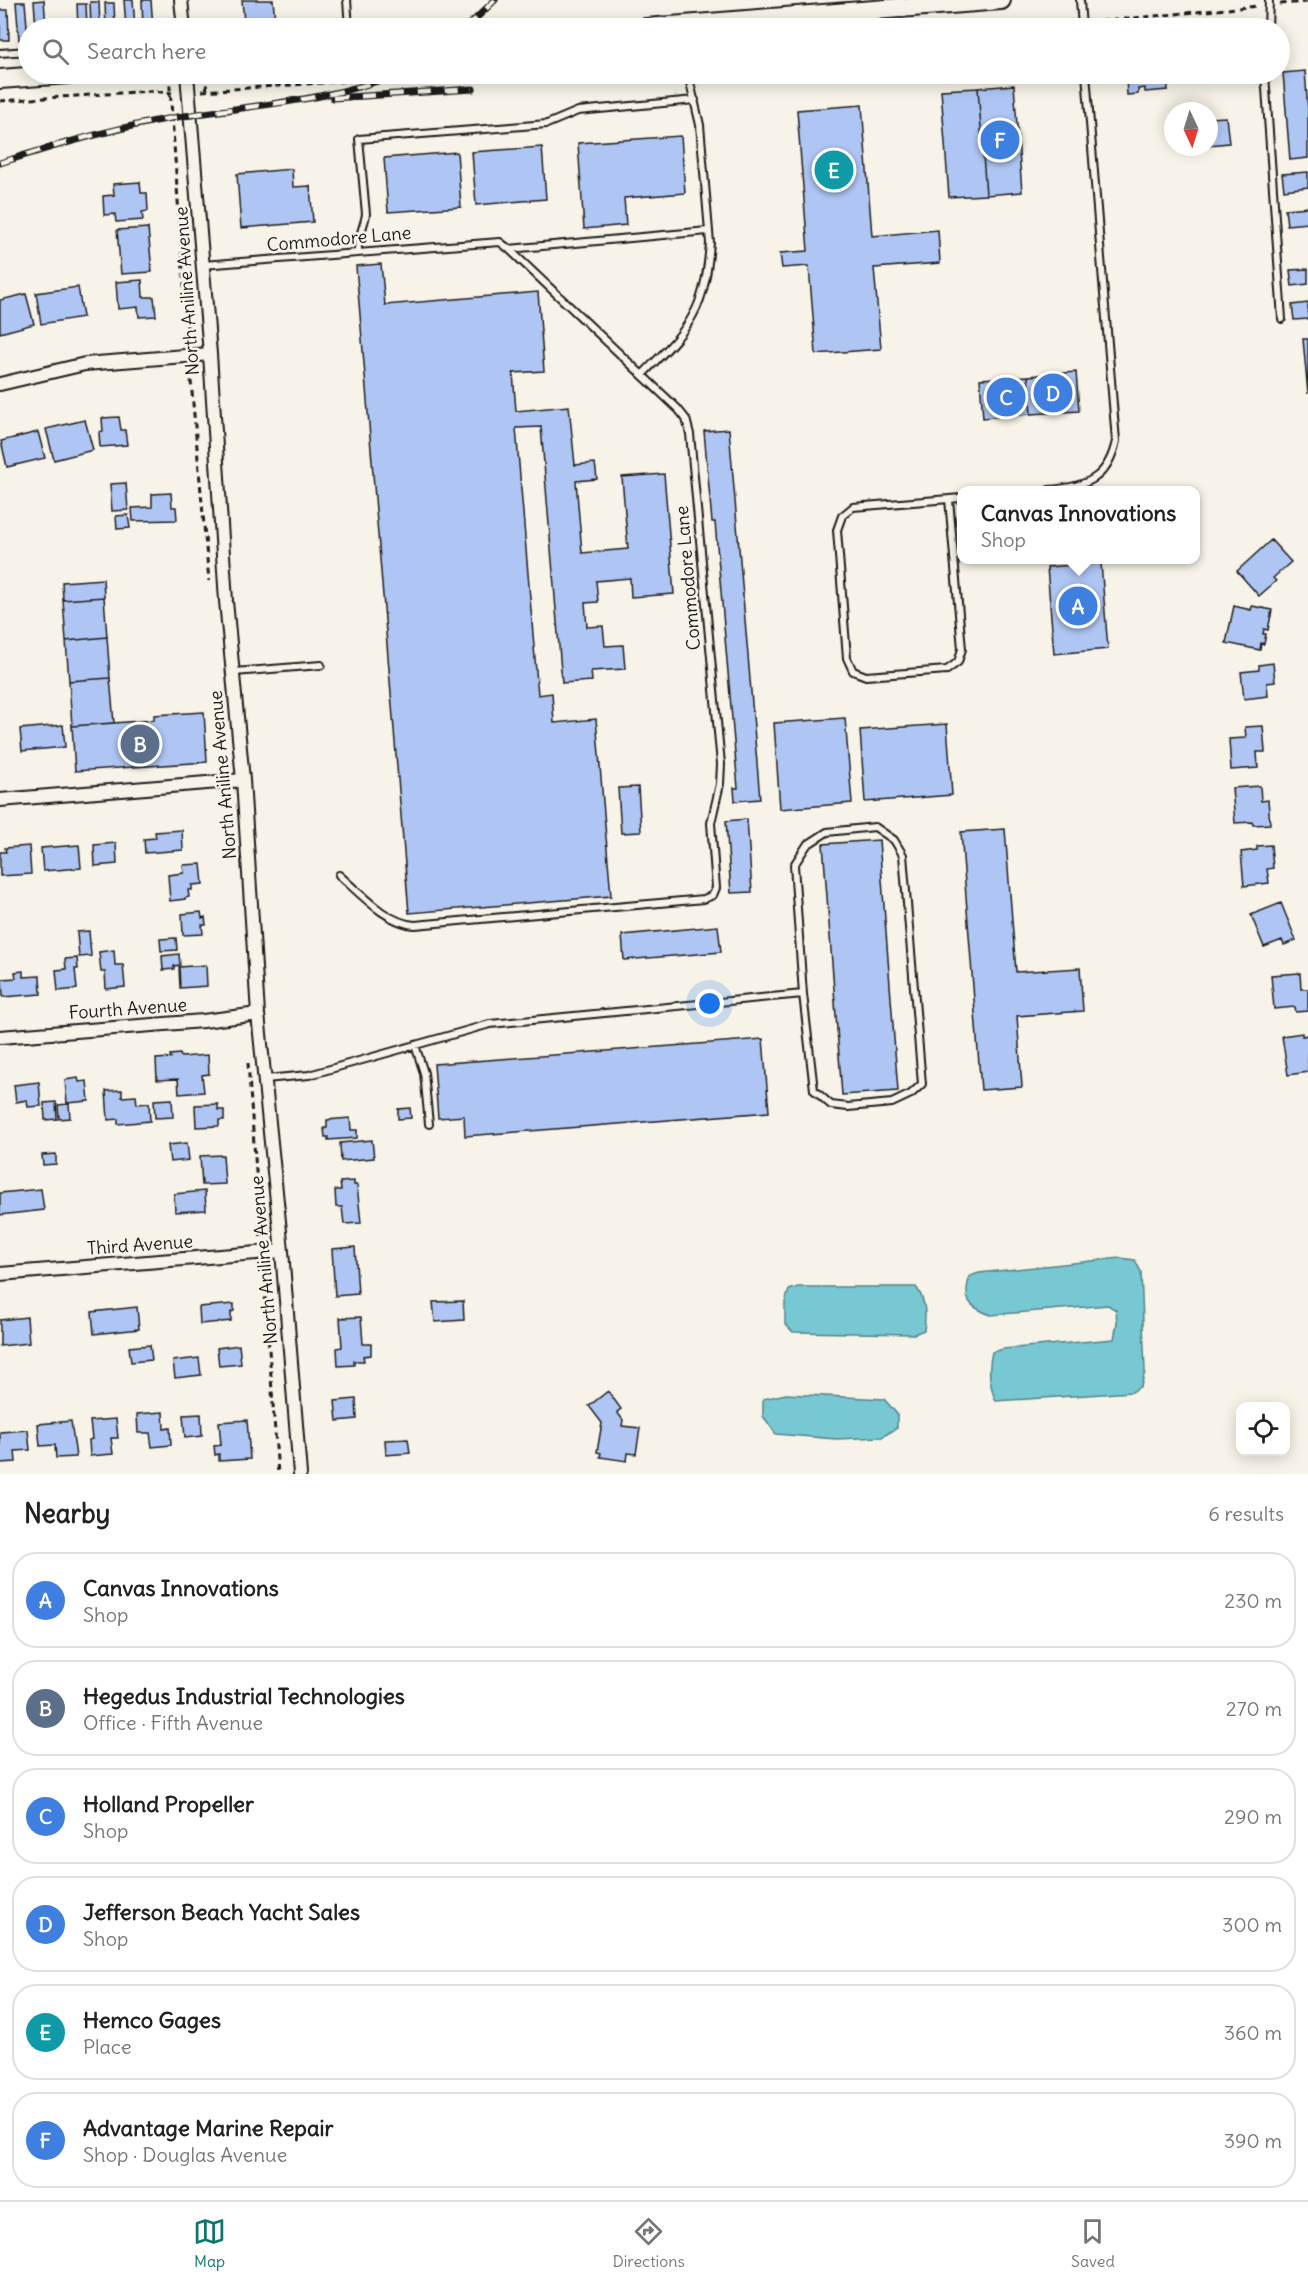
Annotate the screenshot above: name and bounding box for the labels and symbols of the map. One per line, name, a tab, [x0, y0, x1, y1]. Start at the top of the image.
north arrow	[1164, 102, 1218, 156]
pin: F	[980, 118, 1020, 162]
pin: E	[814, 148, 854, 192]
street label: North Aniline Avenue	[169, 206, 204, 376]
street label: Commodore Lane	[266, 221, 412, 256]
pin: D	[1034, 370, 1072, 416]
pin: C	[986, 374, 1026, 420]
street label: Commodore Lane	[670, 505, 705, 651]
pin: A	[1058, 584, 1098, 628]
street label: North Aniline Avenue	[204, 690, 241, 860]
pin: B	[120, 722, 160, 766]
your location	[695, 989, 724, 1018]
street label: Fourth Avenue	[68, 993, 188, 1024]
street label: North Aniline Avenue	[245, 1175, 282, 1345]
street label: Third Avenue	[86, 1229, 194, 1260]

